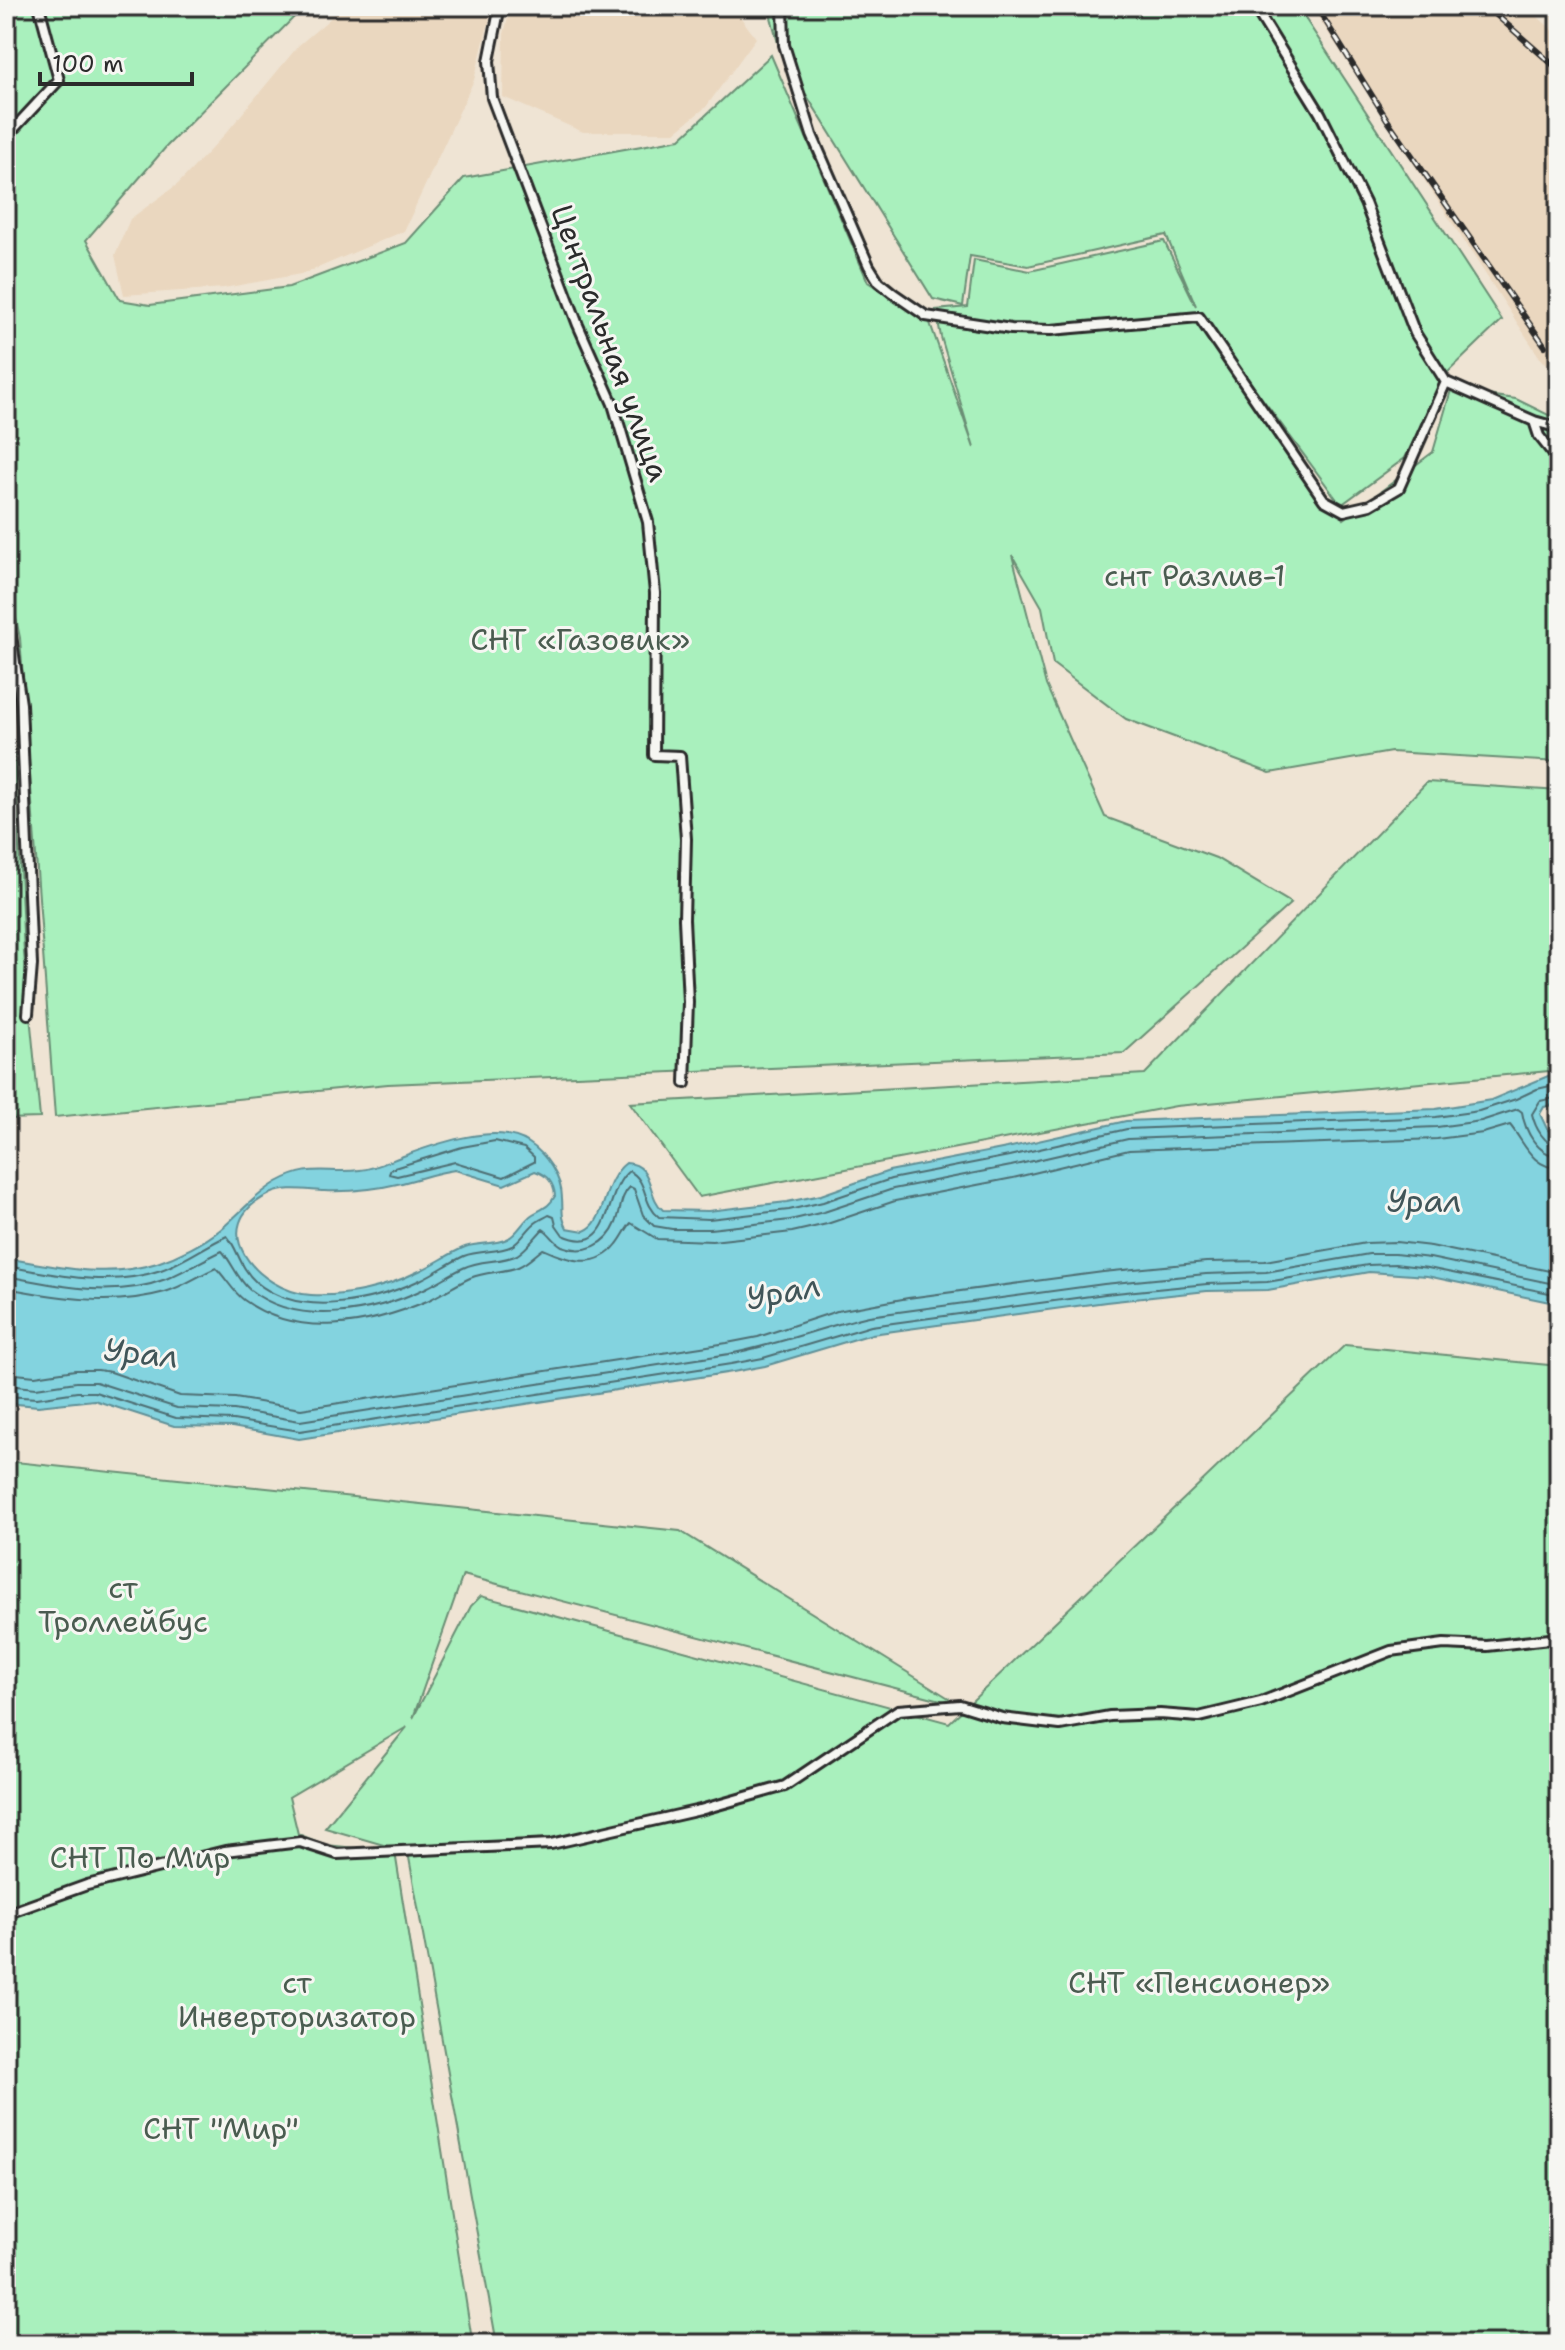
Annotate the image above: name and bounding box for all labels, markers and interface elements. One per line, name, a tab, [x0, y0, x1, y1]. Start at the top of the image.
scale bar	[40, 36, 192, 86]
text: 100 m	[52, 48, 124, 80]
street label: Центральная улица	[541, 199, 680, 487]
park label: снт Разлив-1	[1104, 555, 1286, 596]
park label: СНТ «Газовик»	[470, 619, 690, 660]
water label: Урал	[1386, 1179, 1462, 1222]
water label: Урал	[742, 1263, 824, 1320]
water label: Урал	[101, 1327, 181, 1378]
park label: ст Троллейбус	[38, 1567, 208, 1642]
park label: СНТ По Мир	[50, 1837, 230, 1878]
park label: ст Инверторизатор	[178, 1962, 416, 2037]
park label: СНТ «Пенсионер»	[1068, 1962, 1330, 2003]
park label: СНТ "Мир"	[143, 2108, 299, 2149]

